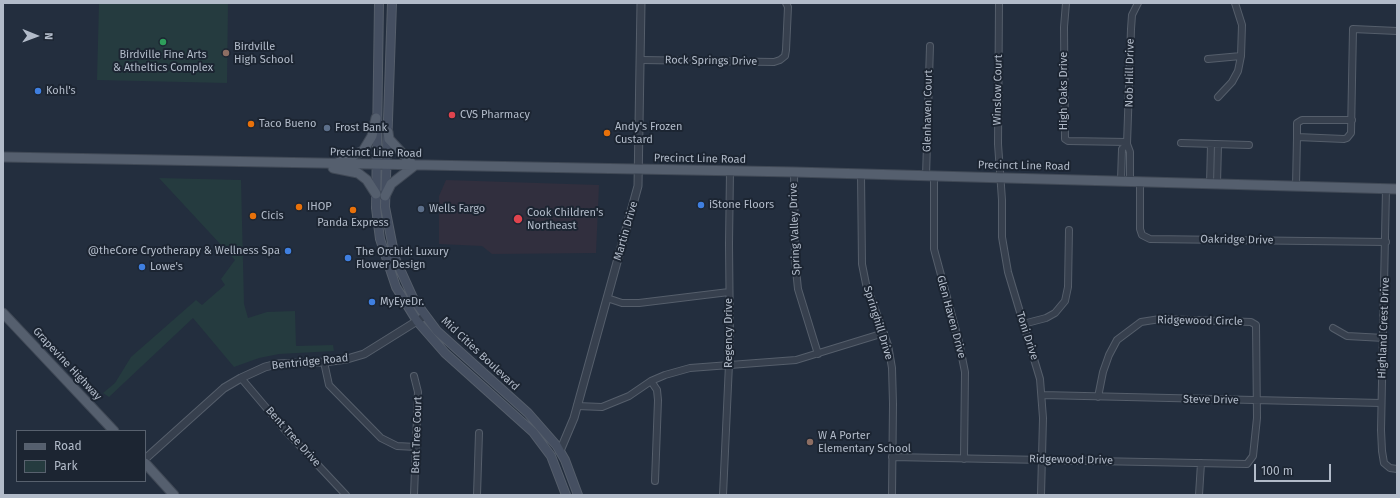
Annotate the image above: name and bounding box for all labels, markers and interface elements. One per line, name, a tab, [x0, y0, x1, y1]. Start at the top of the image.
north arrow	[16, 16, 56, 56]
text: N	[42, 32, 55, 40]
marker: Birdville Fine Arts & Atheltics Complex	[158, 37, 168, 47]
street label: Nob Hill Drive	[1123, 38, 1137, 108]
place label: Birdville High School	[234, 40, 293, 66]
place label: Birdville Fine Arts & Atheltics Complex	[113, 48, 213, 74]
marker: Birdville High School	[221, 48, 231, 58]
street label: High Oaks Drive	[1057, 52, 1071, 130]
street label: Rock Springs Drive	[665, 54, 757, 68]
street label: Winslow Court	[991, 54, 1005, 126]
street label: Glenhaven Court	[921, 70, 935, 152]
place label: Kohl's	[46, 84, 76, 98]
marker: Kohl's	[33, 86, 43, 96]
place label: CVS Pharmacy	[460, 108, 530, 122]
marker: CVS Pharmacy	[447, 110, 457, 120]
place label: Taco Bueno	[259, 117, 316, 131]
marker: Taco Bueno	[246, 119, 256, 129]
place label: Andy's Frozen Custard	[615, 120, 683, 146]
place label: Frost Bank	[335, 121, 387, 135]
marker: Frost Bank	[322, 123, 332, 133]
marker: Andy's Frozen Custard	[602, 128, 612, 138]
street label: Precinct Line Road	[330, 146, 422, 160]
street label: Precinct Line Road	[654, 152, 746, 166]
street label: Precinct Line Road	[978, 159, 1070, 173]
street label: Spring Valley Drive	[787, 182, 803, 276]
place label: iStone Floors	[709, 198, 774, 212]
place label: IHOP	[307, 200, 332, 214]
street label: Martin Drive	[611, 200, 641, 262]
marker: iStone Floors	[696, 200, 706, 210]
marker: IHOP	[294, 202, 304, 212]
place label: Wells Fargo	[429, 202, 485, 216]
marker: Wells Fargo	[416, 204, 426, 214]
marker: Panda Express	[348, 205, 358, 215]
place label: Cook Children's Northeast	[527, 206, 603, 232]
place label: Cicis	[261, 209, 284, 223]
marker: Cicis	[248, 211, 258, 221]
marker: Cook Children's Northeast	[512, 213, 524, 225]
place label: Panda Express	[317, 216, 389, 230]
street label: Oakridge Drive	[1200, 233, 1274, 247]
place label: @theCore Cryotherapy & Wellness Spa	[88, 244, 280, 258]
place label: The Orchid: Luxury Flower Design	[356, 245, 449, 271]
marker: @theCore Cryotherapy & Wellness Spa	[283, 246, 293, 256]
marker: The Orchid: Luxury Flower Design	[343, 253, 353, 263]
place label: Lowe's	[150, 260, 183, 274]
marker: Lowe's	[137, 262, 147, 272]
street label: Glen Haven Drive	[934, 274, 968, 360]
street label: Highland Crest Drive	[1376, 277, 1392, 379]
street label: Springhill Drive	[860, 284, 896, 362]
place label: MyEyeDr.	[380, 295, 424, 309]
marker: MyEyeDr.	[367, 297, 377, 307]
street label: Regency Drive	[722, 298, 736, 368]
street label: Toni Drive	[1013, 310, 1041, 362]
street label: Mid Cities Boulevard	[438, 314, 522, 394]
street label: Ridgewood Circle	[1157, 314, 1243, 328]
street label: Grapevine Highway	[30, 325, 104, 403]
street label: Bentridge Road	[271, 351, 349, 373]
street label: Steve Drive	[1183, 393, 1239, 407]
street label: Bent Tree Court	[409, 396, 425, 474]
street label: Bent Tree Drive	[263, 404, 323, 470]
place label: W A Porter Elementary School	[818, 429, 911, 455]
legend	[16, 430, 146, 482]
marker: W A Porter Elementary School	[805, 437, 815, 447]
text: Road	[54, 439, 82, 453]
street label: Ridgewood Drive	[1029, 453, 1113, 467]
scale bar	[1256, 456, 1333, 482]
text: Park	[54, 459, 78, 473]
text: 100 m	[1261, 464, 1293, 478]

